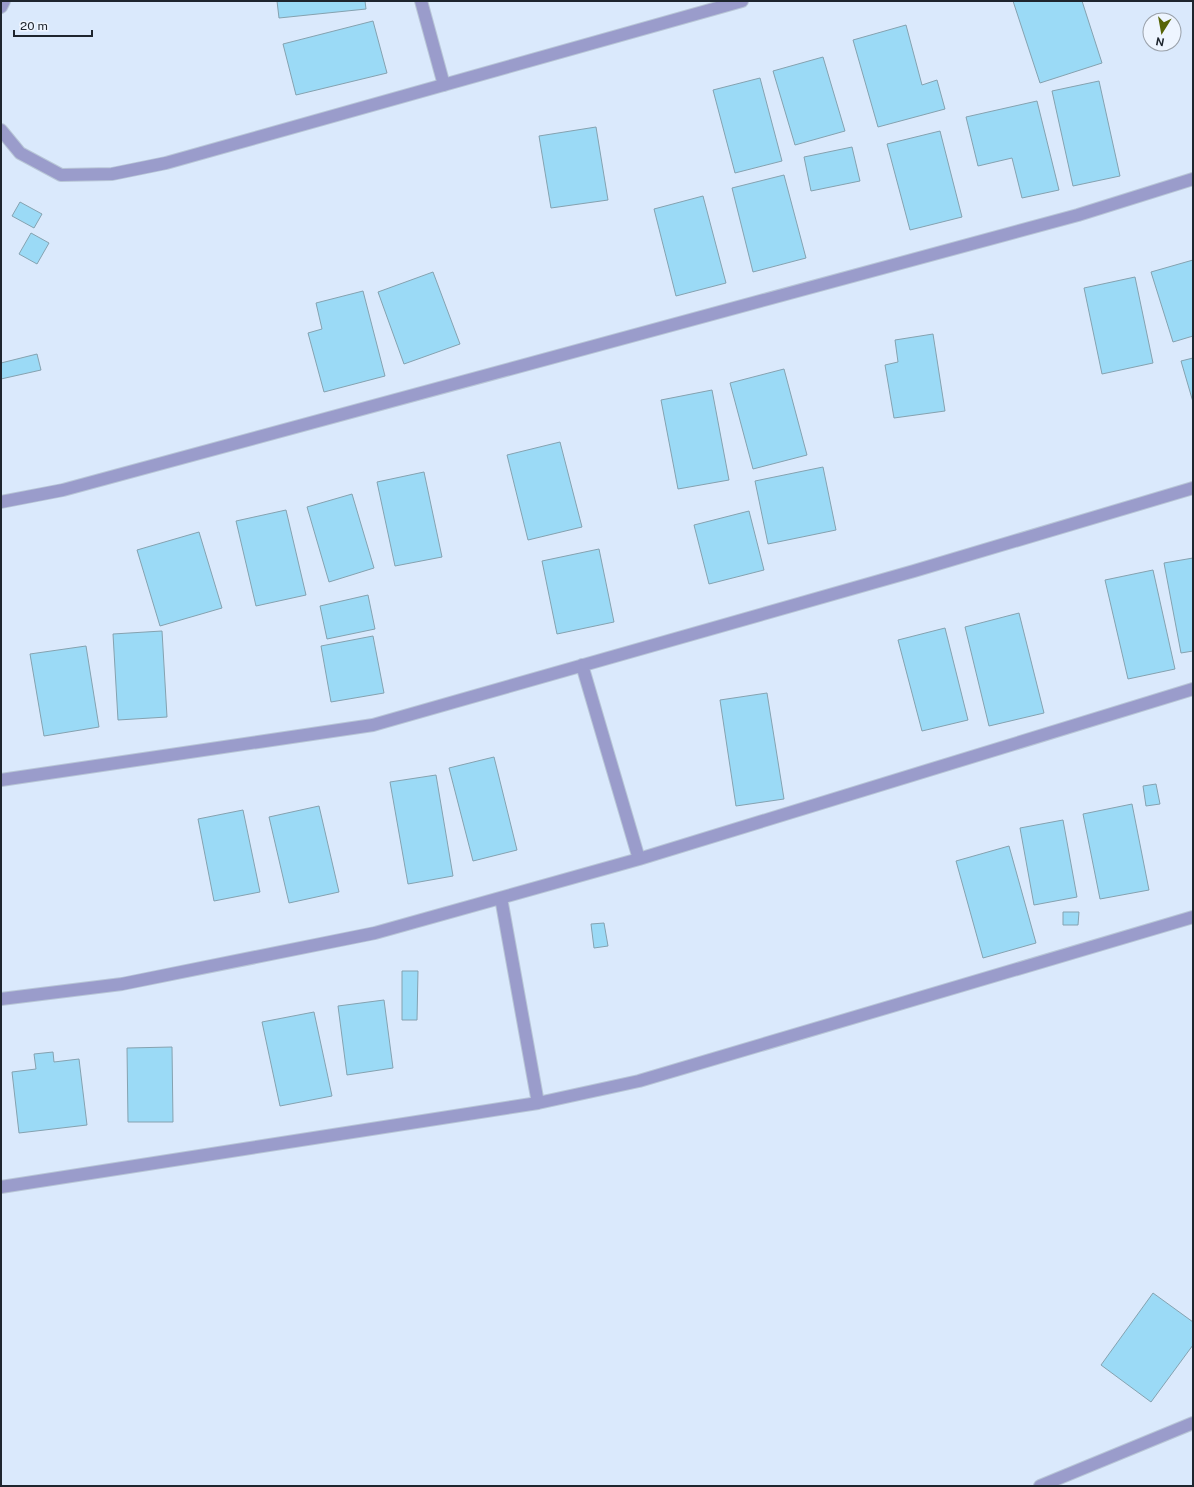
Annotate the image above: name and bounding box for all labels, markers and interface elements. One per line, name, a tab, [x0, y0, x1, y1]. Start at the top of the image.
scale bar	[14, 12, 92, 38]
north arrow	[1142, 12, 1182, 52]
text: 20 m	[20, 19, 48, 33]
text: N	[1155, 35, 1165, 49]

